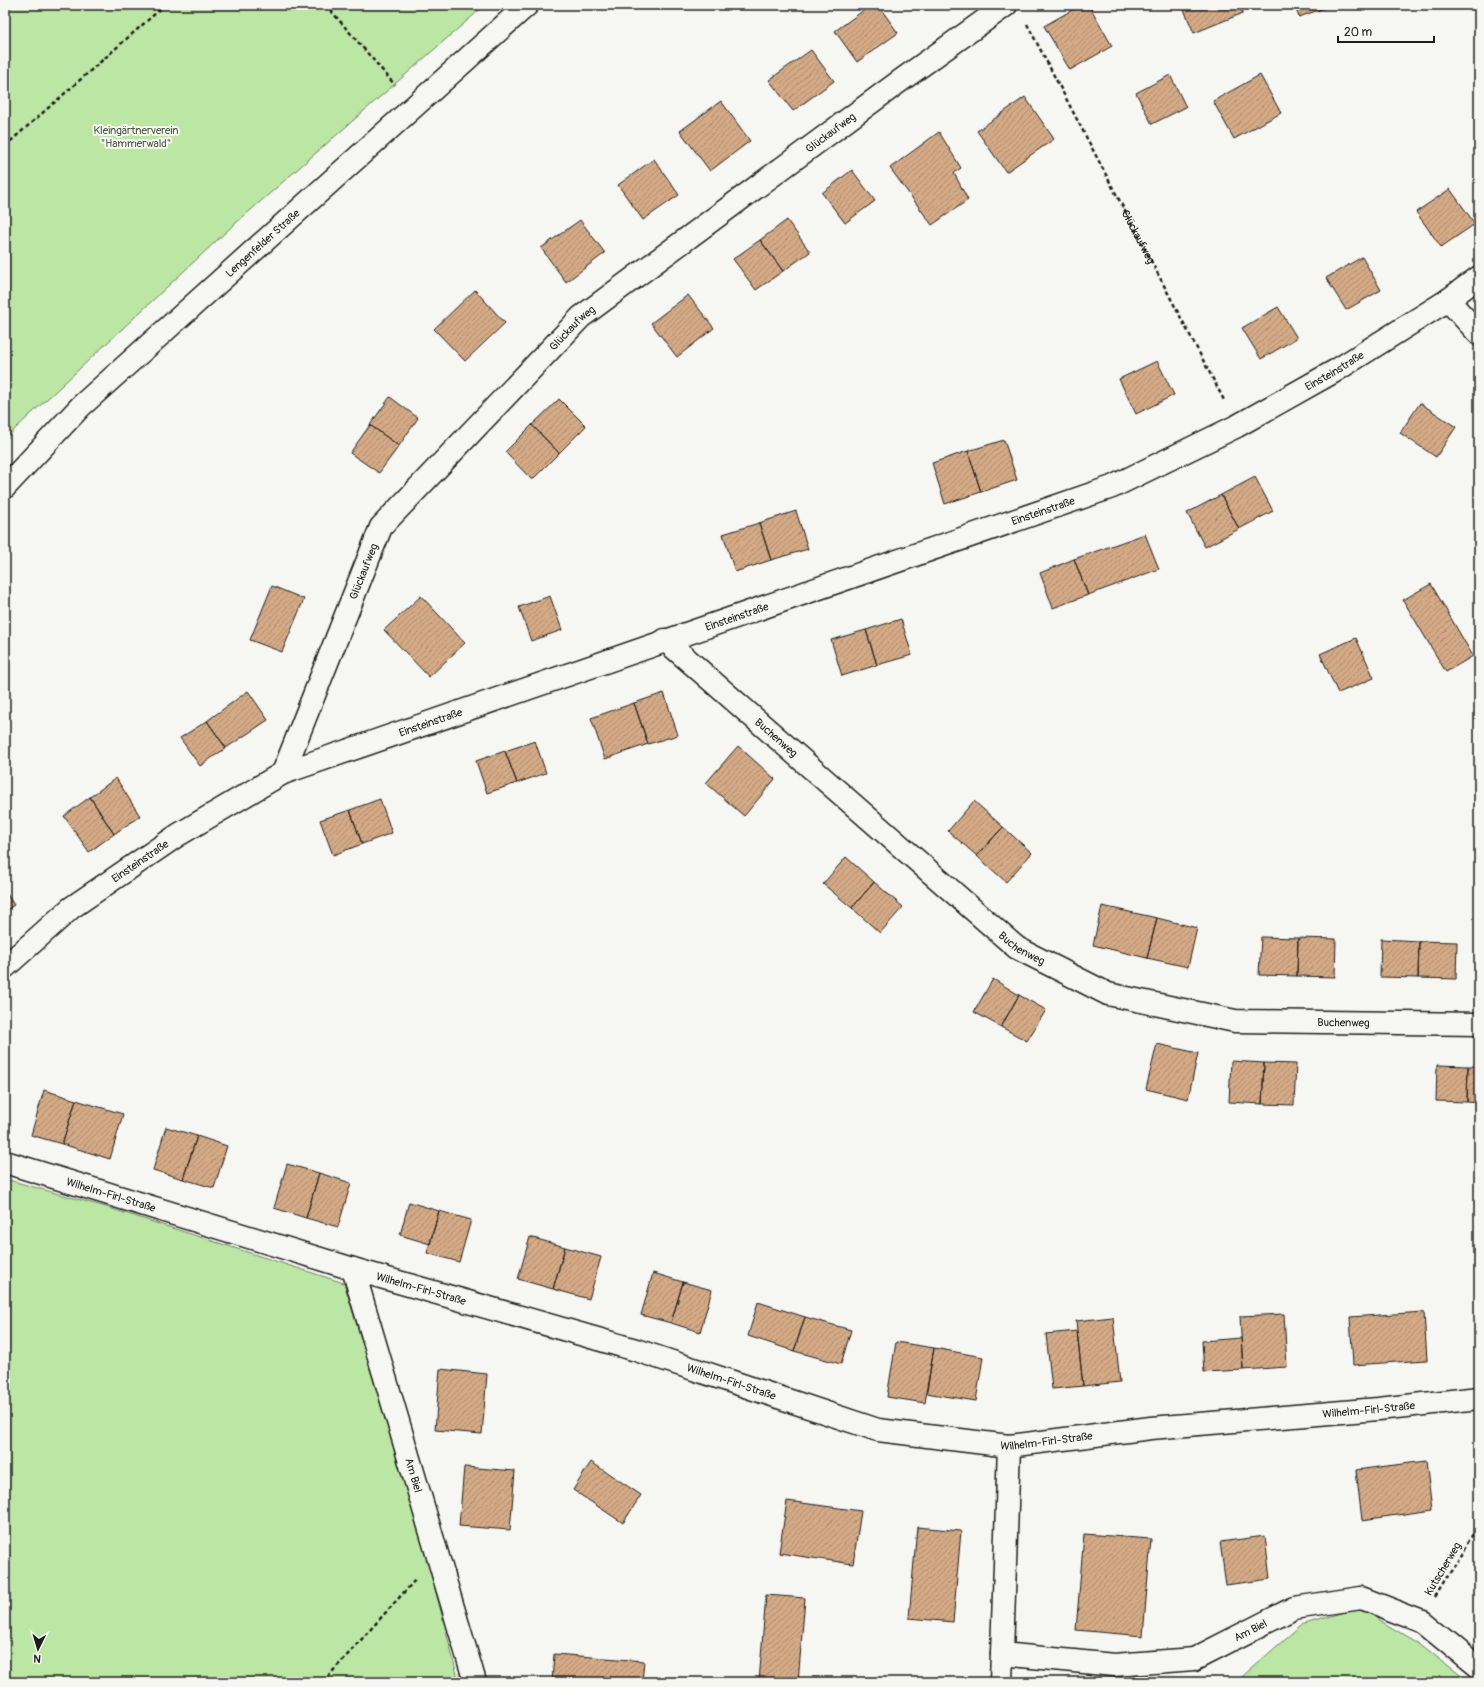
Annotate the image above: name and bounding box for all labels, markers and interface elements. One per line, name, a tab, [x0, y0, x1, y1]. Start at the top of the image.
scale bar	[1338, 18, 1434, 44]
text: 20 m	[1344, 25, 1373, 40]
street label: Glückaufweg	[803, 109, 858, 155]
park label: Kleingärtnerverein "Hammerwald"	[93, 124, 179, 150]
street label: Lengenfelder Straße	[223, 206, 303, 280]
street label: Glückaufweg	[1119, 207, 1158, 266]
street label: Glückaufweg	[546, 302, 598, 353]
street label: Einsteinstraße	[1303, 348, 1367, 393]
street label: Einsteinstraße	[1010, 494, 1077, 528]
street label: Glückaufweg	[346, 541, 380, 601]
street label: Einsteinstraße	[703, 599, 771, 633]
street label: Einsteinstraße	[397, 705, 464, 739]
street label: Buchenweg	[752, 715, 801, 760]
street label: Einsteinstraße	[109, 837, 171, 885]
street label: Buchenweg	[996, 929, 1048, 968]
street label: Buchenweg	[1317, 1016, 1370, 1029]
street label: Wilhelm-Firl-Straße	[65, 1175, 158, 1215]
street label: Wilhelm-Firl-Straße	[375, 1269, 468, 1308]
street label: Wilhelm-Firl-Straße	[685, 1361, 778, 1402]
street label: Wilhelm-Firl-Straße	[1322, 1398, 1416, 1420]
street label: Wilhelm-Firl-Straße	[1000, 1429, 1094, 1453]
street label: Am Biel	[403, 1456, 425, 1494]
street label: Kutscherweg	[1422, 1540, 1464, 1598]
street label: Am Biel	[1232, 1616, 1269, 1644]
north arrow	[18, 1629, 58, 1669]
text: N	[32, 1652, 41, 1665]

